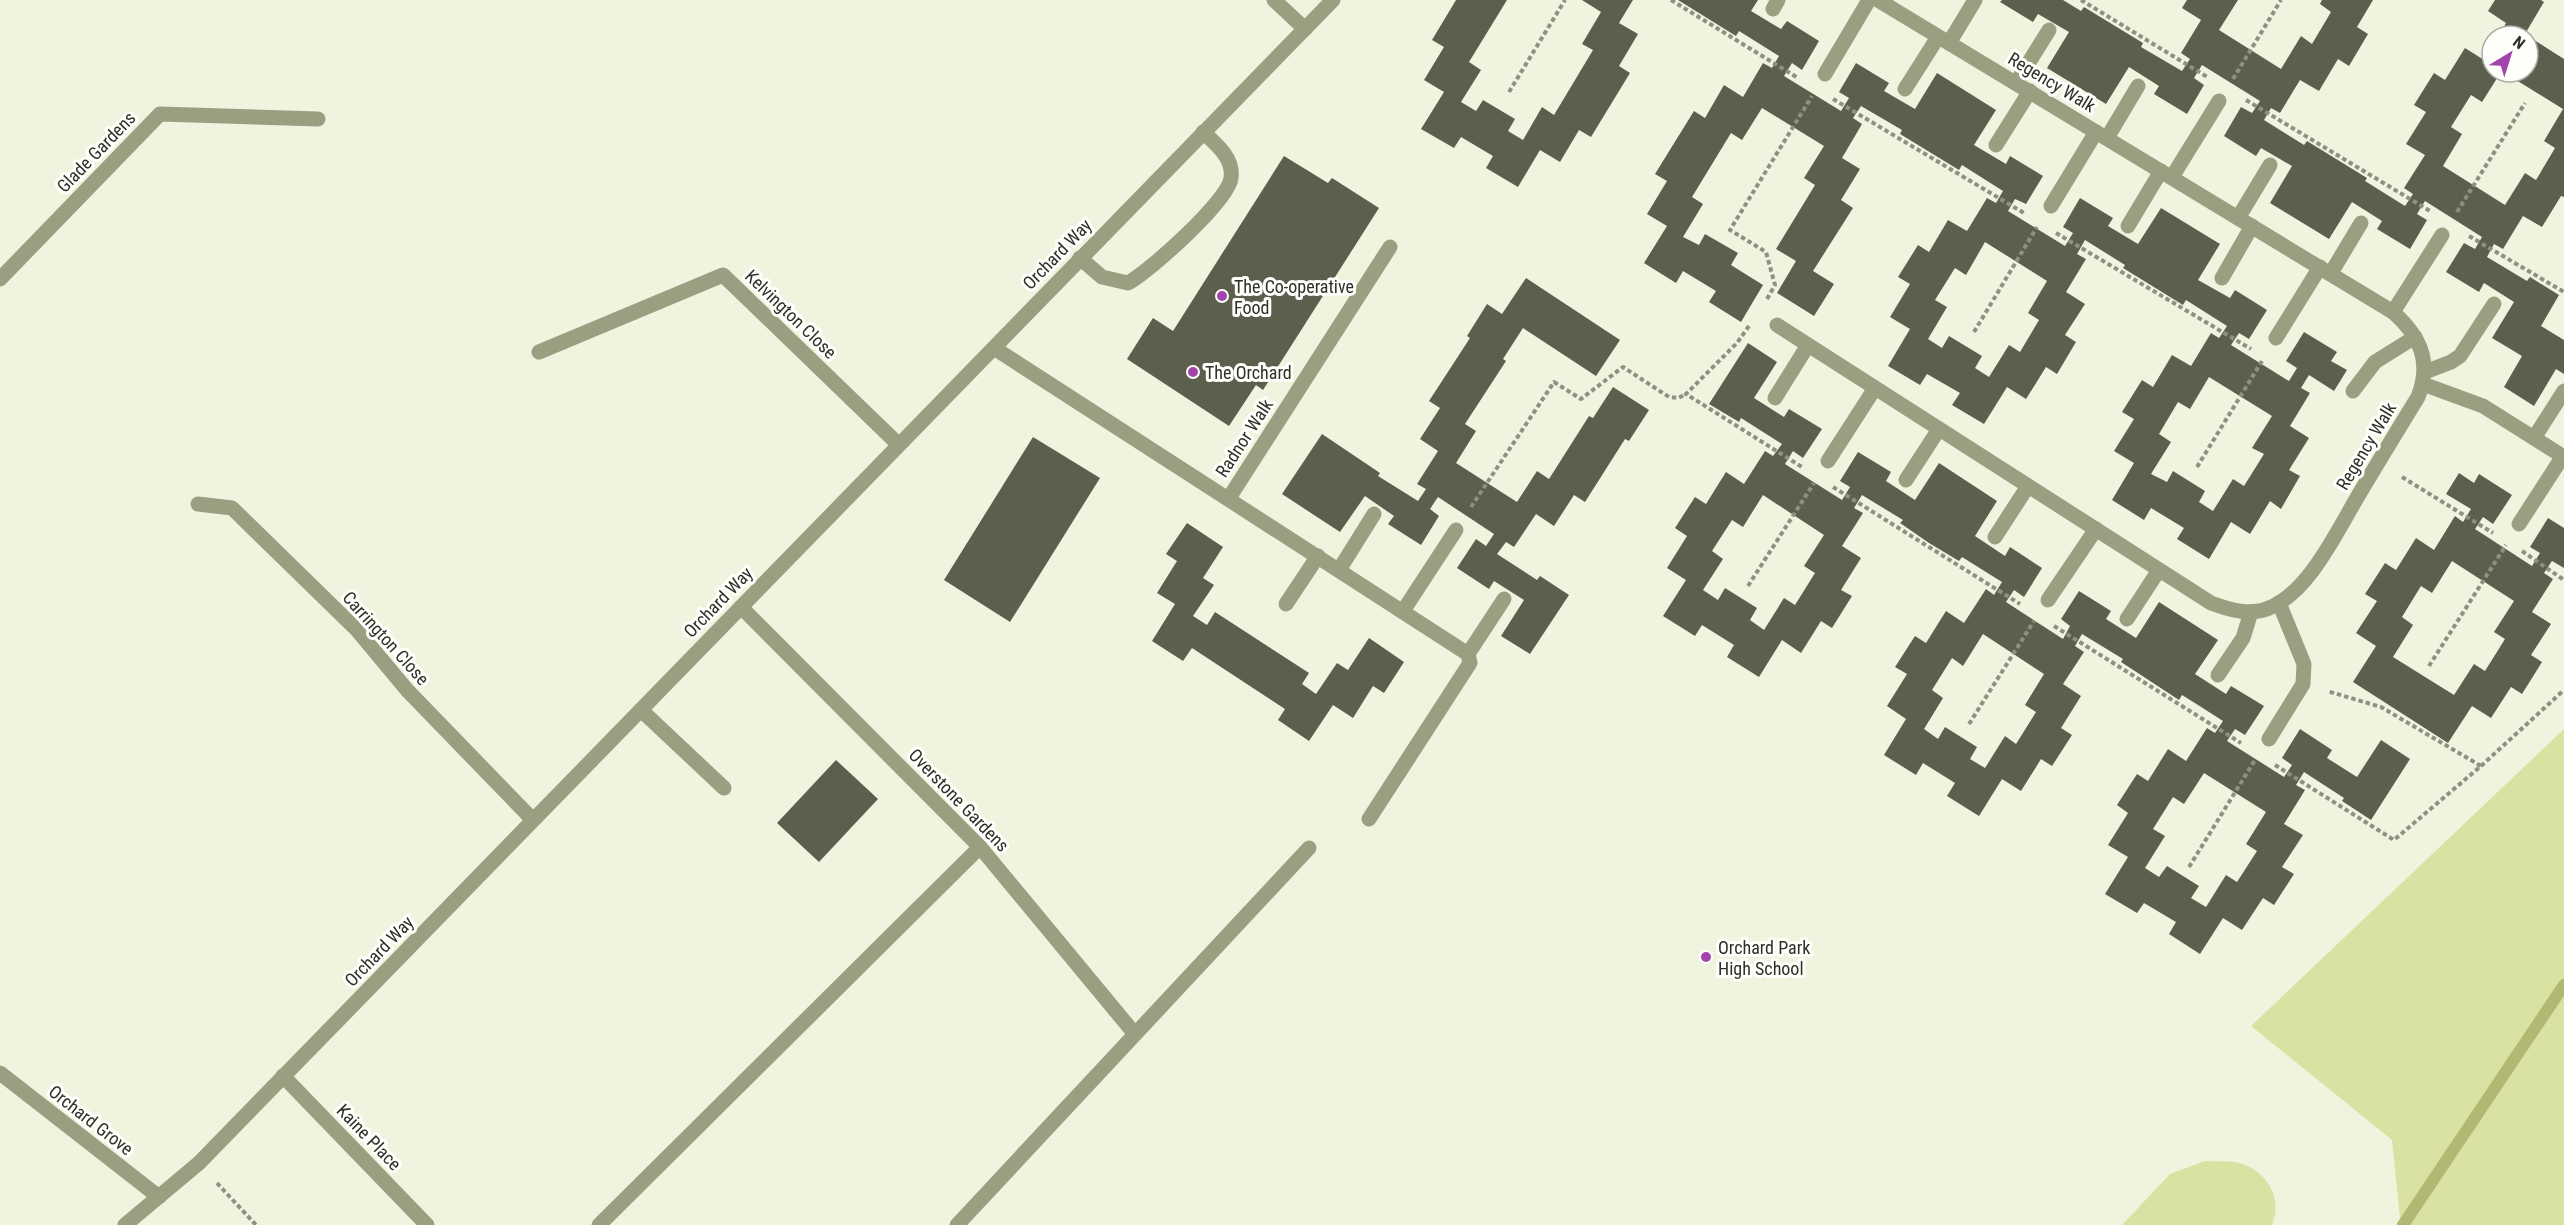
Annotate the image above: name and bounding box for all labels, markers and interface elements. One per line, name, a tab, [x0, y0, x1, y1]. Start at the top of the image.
north arrow	[2480, 24, 2540, 84]
text: N	[2509, 32, 2529, 53]
street label: Regency Walk	[2004, 48, 2100, 116]
street label: Glade Gardens	[52, 107, 140, 197]
street label: Orchard Way	[1018, 214, 1096, 294]
street label: Kelvington Close	[741, 265, 841, 363]
place label: The Co-operative Food	[1234, 276, 1354, 318]
marker: The Co-operative Food	[1215, 289, 1229, 303]
place label: The Orchard	[1205, 362, 1292, 383]
marker: The Orchard	[1186, 365, 1200, 379]
street label: Radnor Walk	[1211, 395, 1277, 481]
street label: Regency Walk	[2332, 398, 2400, 494]
street label: Orchard Way	[679, 562, 757, 642]
street label: Carrington Close	[339, 587, 433, 689]
street label: Overstone Gardens	[905, 744, 1013, 856]
street label: Orchard Way	[340, 911, 418, 991]
place label: Orchard Park High School	[1718, 937, 1810, 979]
marker: Orchard Park High School	[1699, 950, 1713, 964]
street label: Orchard Grove	[45, 1081, 137, 1159]
street label: Kaine Place	[332, 1100, 406, 1174]

